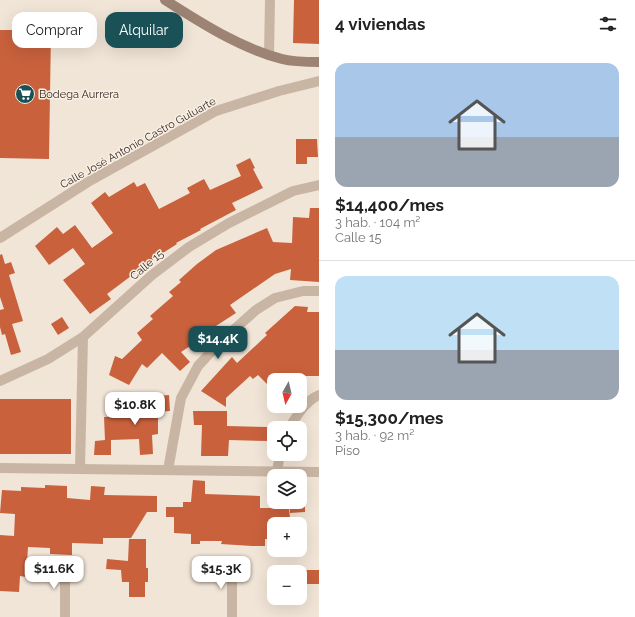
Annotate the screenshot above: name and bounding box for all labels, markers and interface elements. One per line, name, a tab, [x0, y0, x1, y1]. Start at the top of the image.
chip: Comprar	[12, 12, 97, 48]
chip: Alquilar	[105, 12, 183, 48]
icon: filters	[597, 13, 619, 35]
text: 4 viviendas	[335, 14, 425, 34]
supermarket icon: Bodega Aurrera	[14, 83, 36, 105]
place label: Bodega Aurrera	[39, 88, 119, 101]
icon: home	[441, 89, 513, 161]
street label: Calle José Antonio Castro Guluarte	[58, 94, 219, 191]
text: $14,400/mes	[335, 195, 444, 215]
text: 3 hab. · 104 m²	[335, 215, 420, 230]
text: Calle 15	[335, 230, 382, 245]
street label: Calle 15	[128, 247, 166, 283]
icon: home	[441, 302, 513, 374]
pin: $14.4K	[185, 326, 251, 360]
text: $14.4K	[197, 331, 239, 346]
north arrow	[267, 373, 307, 413]
map controls	[267, 373, 307, 605]
pin: $10.8K	[102, 392, 168, 426]
text: $10.8K	[114, 397, 156, 412]
text: $15,300/mes	[335, 408, 443, 428]
button: locate	[267, 421, 307, 461]
text: 3 hab. · 92 m²	[335, 428, 414, 443]
text: Piso	[335, 443, 360, 458]
button: layers	[267, 469, 307, 509]
button: +	[267, 517, 307, 557]
pin: $11.6K	[21, 556, 87, 590]
pin: $15.3K	[188, 556, 254, 590]
text: $11.6K	[34, 561, 74, 576]
text: $15.3K	[201, 561, 241, 576]
button: −	[267, 565, 307, 605]

